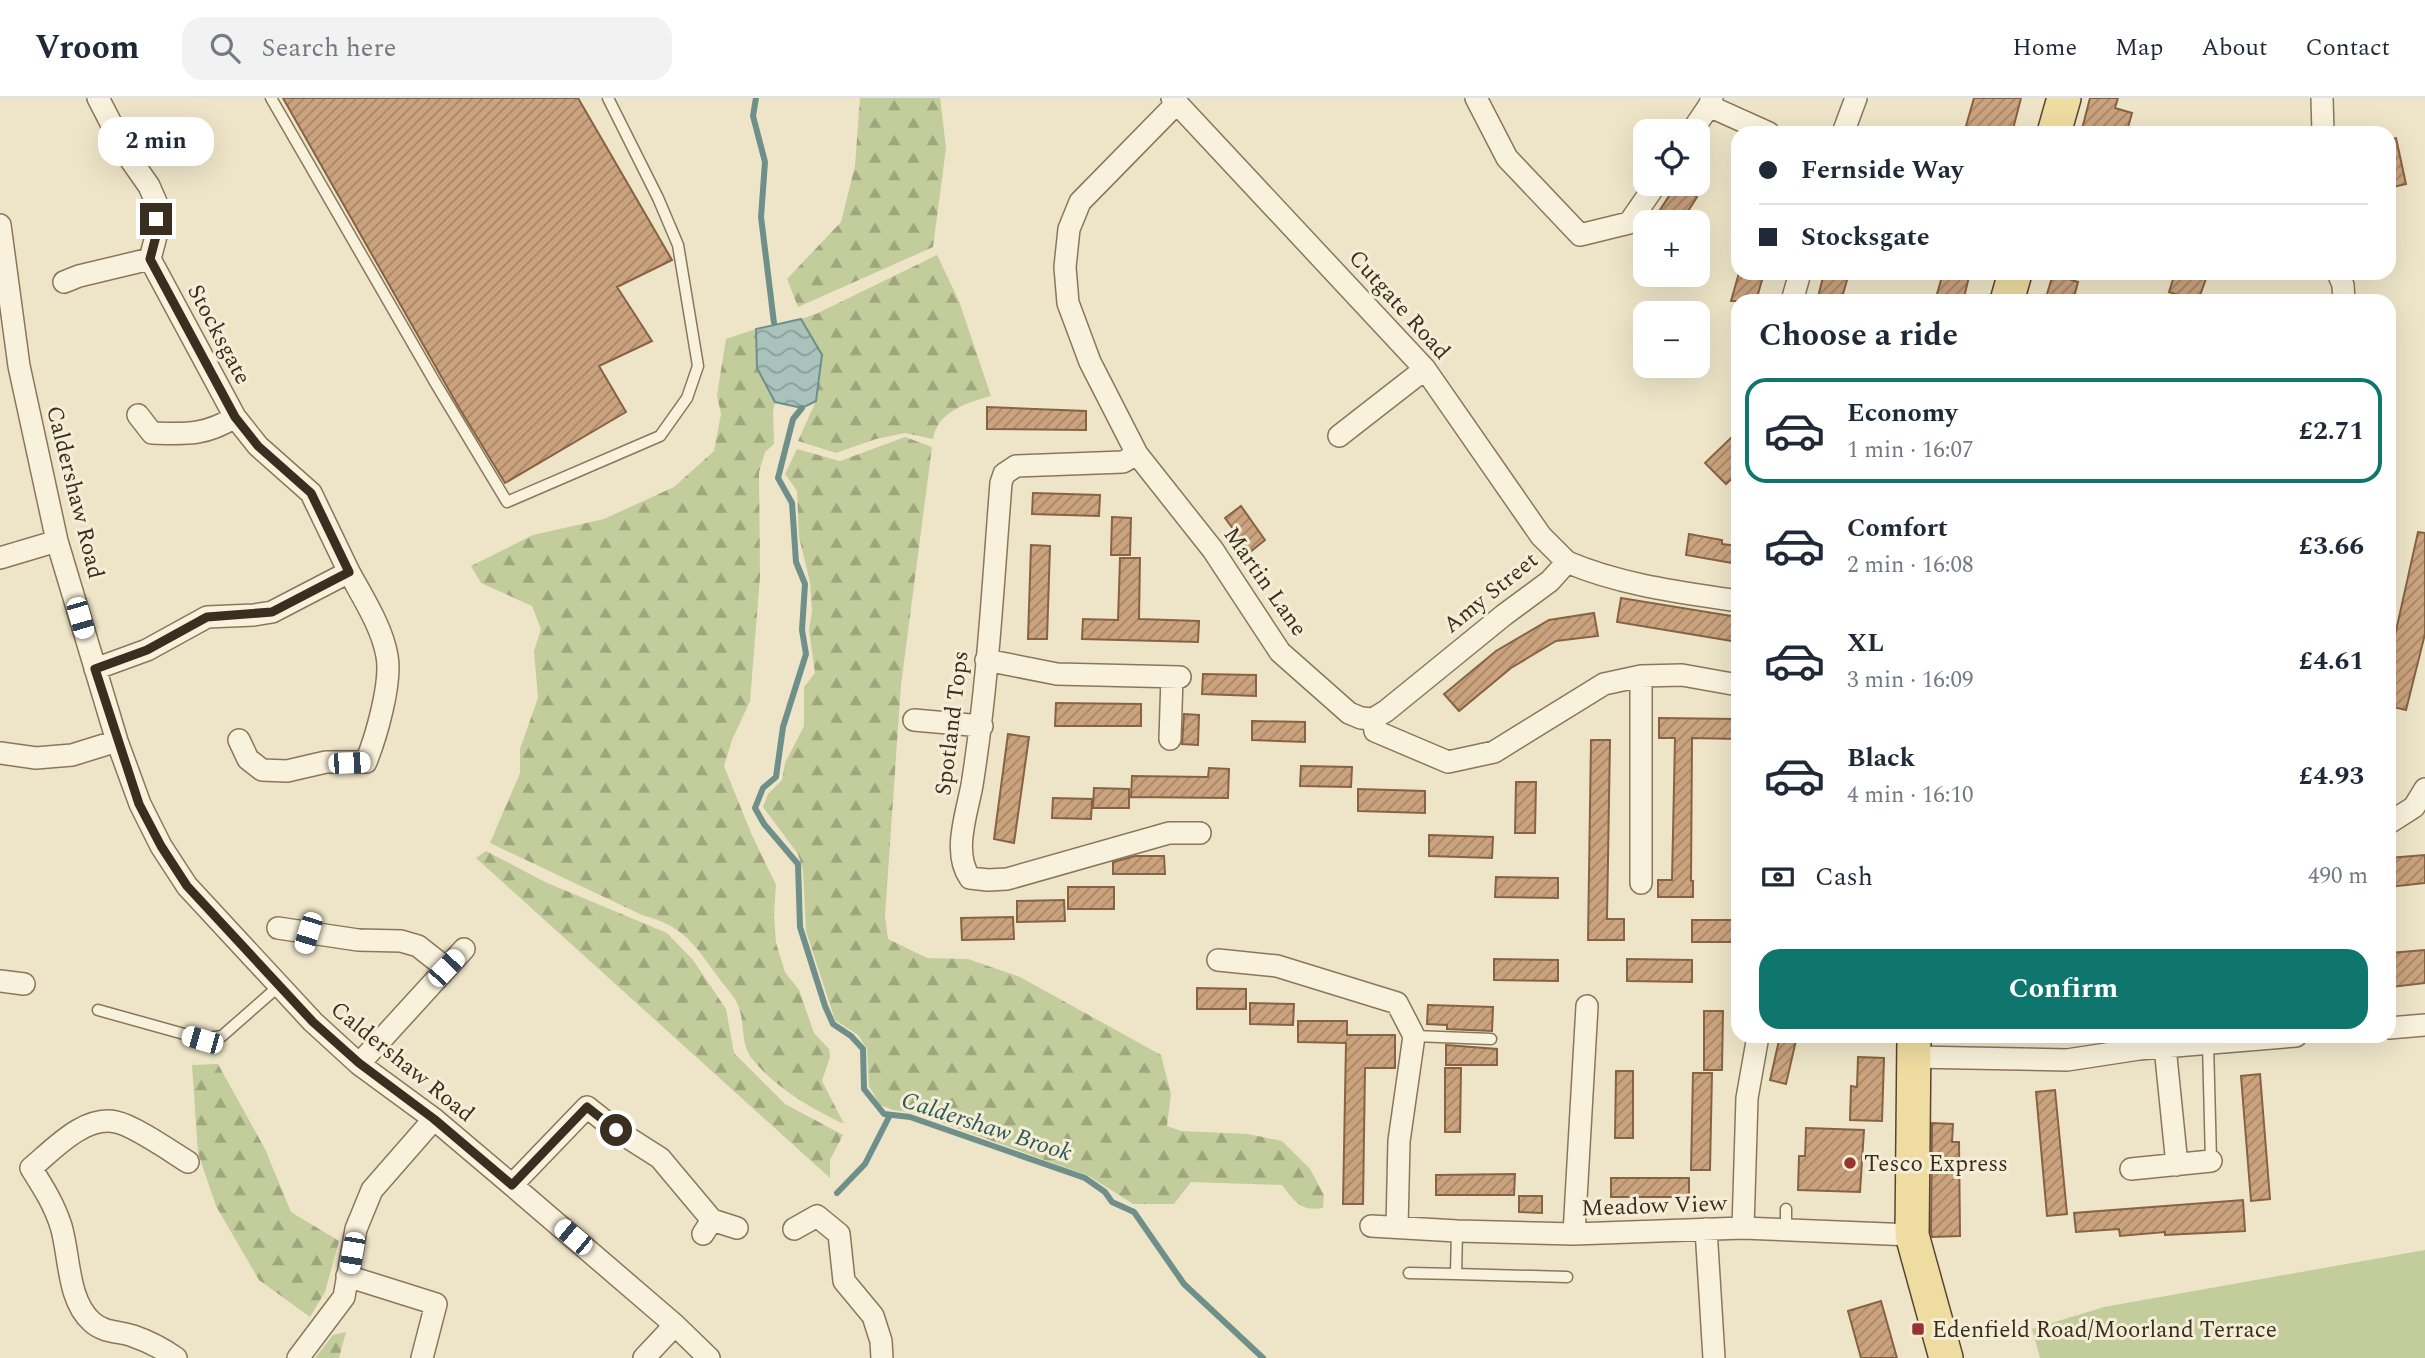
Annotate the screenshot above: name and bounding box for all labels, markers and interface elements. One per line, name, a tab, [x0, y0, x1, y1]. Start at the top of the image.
search box	[182, 17, 672, 80]
text: Vroom	[35, 23, 140, 73]
text: Search here	[262, 28, 396, 68]
icon: search	[206, 29, 244, 67]
text: Home	[2012, 30, 2077, 66]
text: Map	[2115, 30, 2163, 66]
text: About	[2201, 30, 2267, 66]
text: Contact	[2305, 30, 2390, 66]
callout: 2 min	[98, 117, 214, 166]
map controls	[1633, 119, 1710, 378]
button: locate	[1633, 119, 1710, 196]
text: 2 min	[125, 124, 187, 159]
text: Fernside Way	[1801, 150, 1964, 190]
route end	[140, 203, 172, 235]
button: +	[1633, 210, 1710, 287]
text: Stocksgate	[1801, 217, 1930, 257]
street label: Cutgate Road	[1340, 242, 1458, 368]
street label: Stocksgate	[178, 278, 260, 391]
button: −	[1633, 301, 1710, 378]
text: Choose a ride	[1759, 311, 1958, 360]
text: Economy	[1847, 393, 1957, 433]
icon: car	[1763, 399, 1826, 462]
street label: Caldershaw Road	[36, 402, 113, 583]
text: £2.71	[2299, 411, 2364, 451]
text: 1 min · 16:07	[1847, 433, 1974, 468]
text: Comfort	[1847, 508, 1948, 548]
icon: car	[1763, 514, 1826, 577]
street label: Martin Lane	[1214, 520, 1316, 644]
text: £3.66	[2299, 526, 2364, 566]
street label: Amy Street	[1436, 544, 1546, 643]
text: 2 min · 16:08	[1847, 548, 1974, 583]
car	[65, 595, 96, 641]
text: XL	[1847, 623, 1884, 663]
icon: car	[1763, 629, 1826, 692]
text: £4.61	[2299, 641, 2364, 681]
street label: Spotland Tops	[926, 649, 979, 798]
text: 3 min · 16:09	[1847, 663, 1974, 698]
text: Black	[1847, 738, 1915, 778]
icon: car	[1763, 744, 1826, 807]
car	[328, 752, 371, 774]
text: £4.93	[2299, 756, 2364, 796]
text: 4 min · 16:10	[1847, 778, 1974, 813]
text: Cash	[1815, 857, 1873, 897]
icon: cash	[1759, 858, 1797, 896]
text: 490 m	[2308, 859, 2368, 894]
car	[292, 910, 325, 956]
car	[424, 945, 469, 991]
button: Confirm	[1759, 949, 2368, 1029]
street label: Caldershaw Road	[322, 993, 482, 1132]
car	[179, 1024, 226, 1056]
water label: Caldershaw Brook	[897, 1082, 1077, 1172]
route start	[600, 1114, 632, 1146]
place label: Tesco Express	[1864, 1147, 2008, 1182]
marker: Tesco Express	[1842, 1155, 1858, 1171]
street label: Meadow View	[1581, 1186, 1728, 1227]
car	[551, 1215, 596, 1259]
car	[339, 1230, 366, 1276]
place label: Edenfield Road/Moorland Terrace	[1932, 1313, 2277, 1348]
marker: Edenfield Road/Moorland Terrace	[1910, 1321, 1926, 1337]

